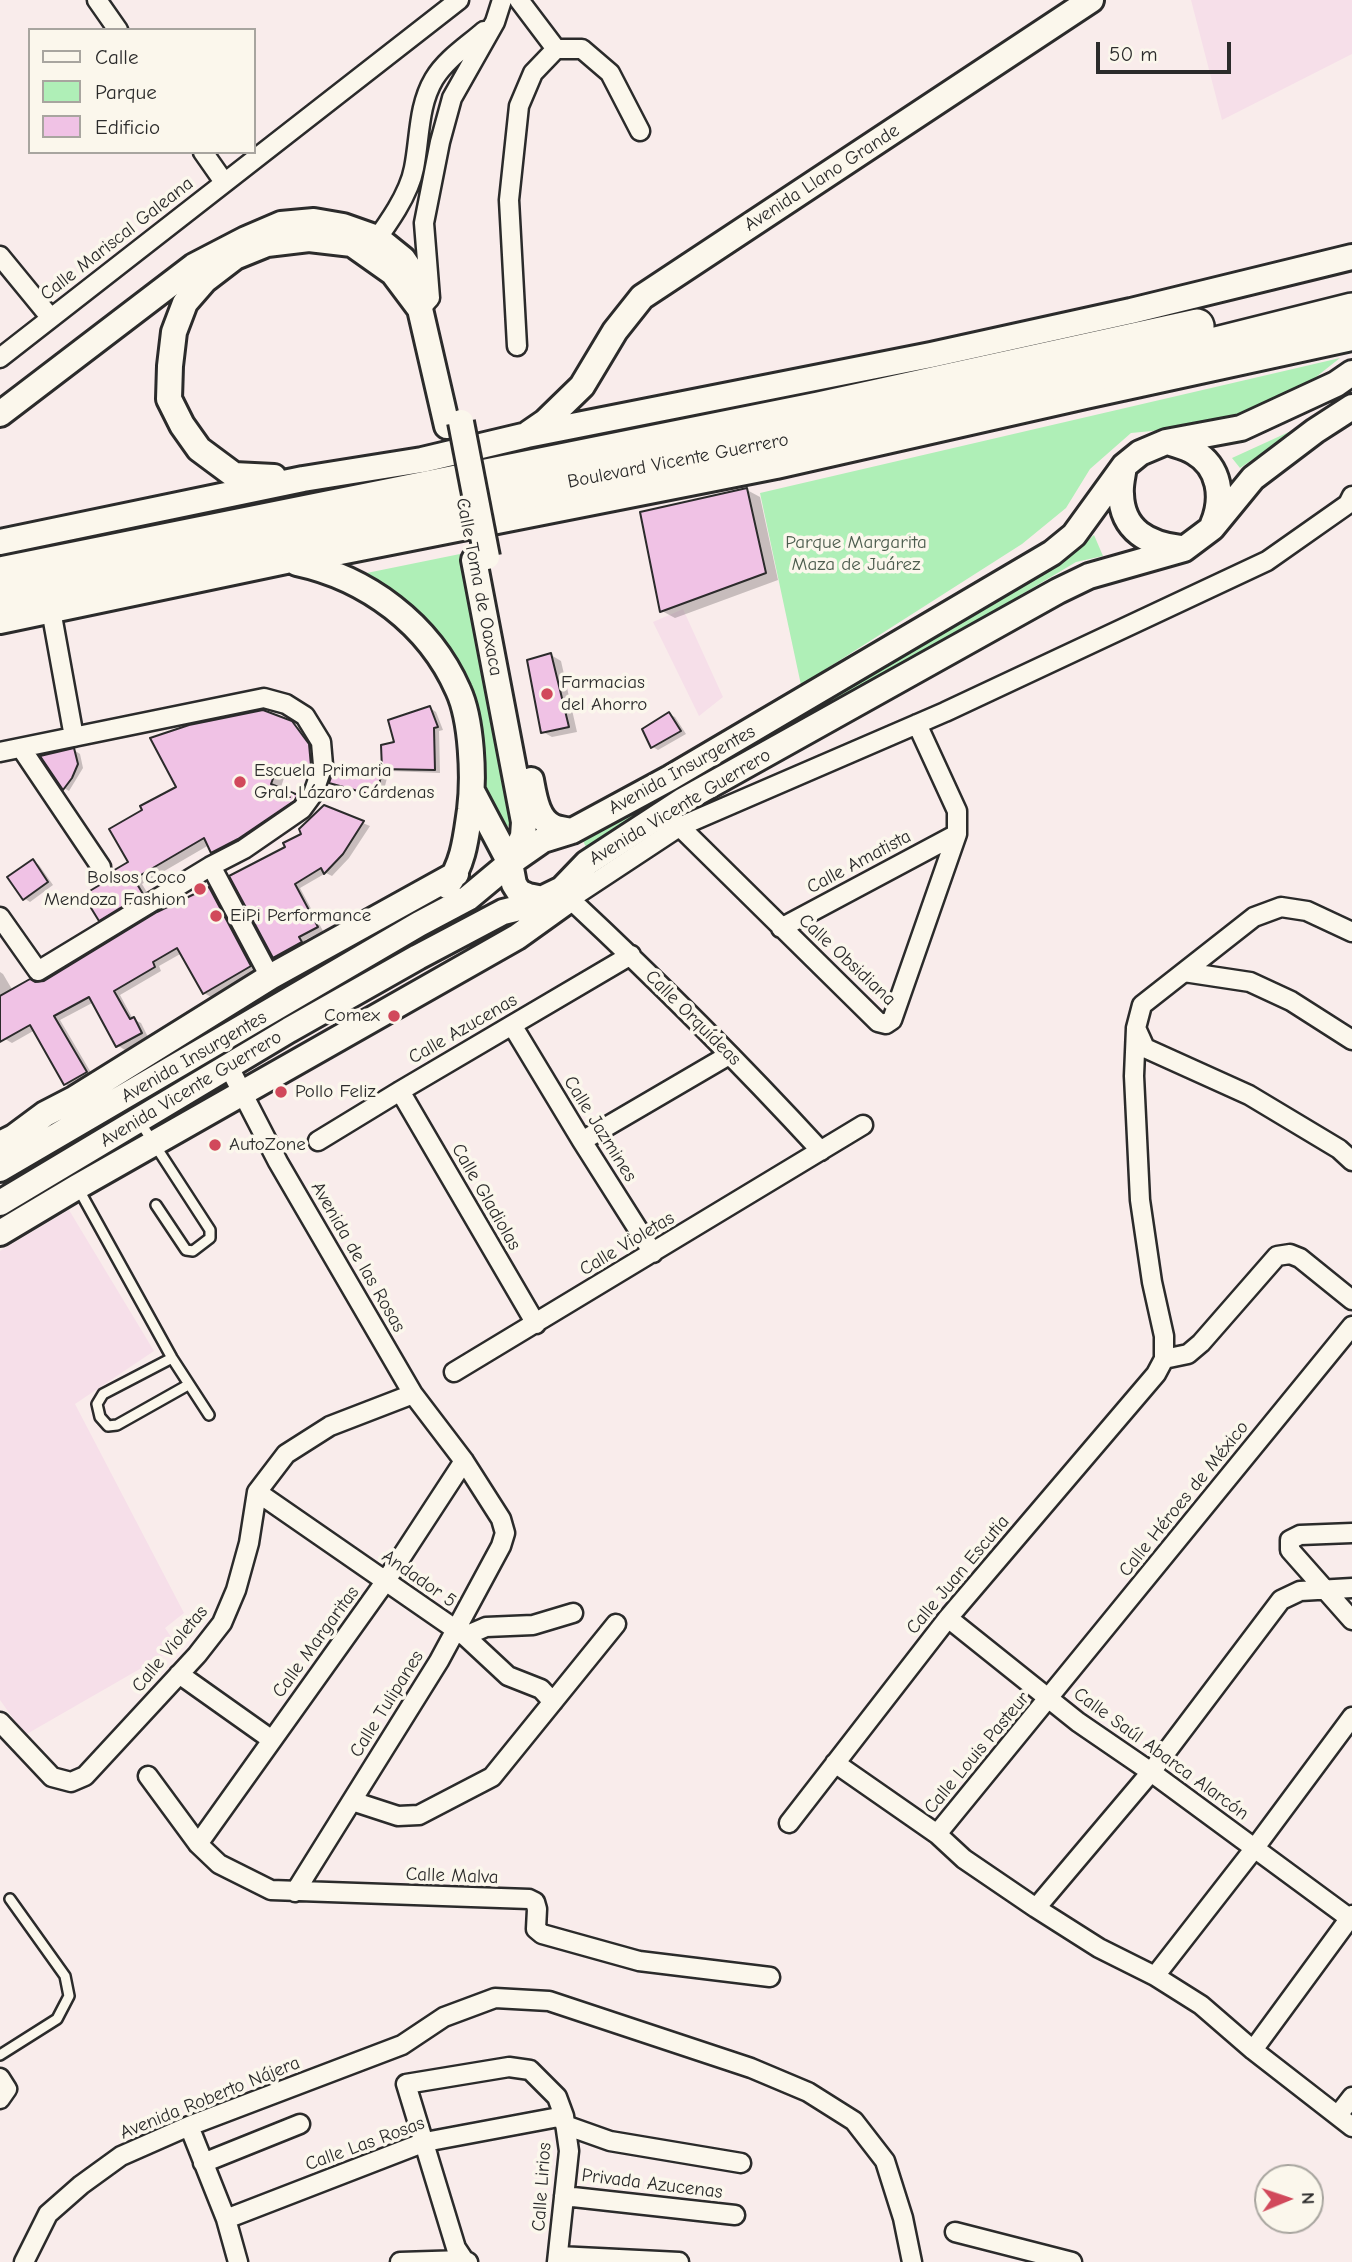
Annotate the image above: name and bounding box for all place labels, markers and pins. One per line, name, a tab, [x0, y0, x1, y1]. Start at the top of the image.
place label: Farmacias del Ahorro	[561, 672, 647, 716]
marker: Farmacias del Ahorro	[539, 686, 555, 702]
place label: Escuela Primaria Gral. Lázaro Cárdenas	[254, 760, 434, 804]
marker: Escuela Primaria Gral. Lázaro Cárdenas	[232, 774, 248, 790]
place label: Bolsos Coco Mendoza Fashion	[44, 867, 186, 911]
marker: Bolsos Coco Mendoza Fashion	[192, 881, 208, 897]
place label: EiPi Performance	[230, 905, 371, 927]
marker: EiPi Performance	[208, 908, 224, 924]
place label: Comex	[324, 1005, 380, 1027]
marker: Comex	[386, 1008, 402, 1024]
place label: Pollo Feliz	[295, 1081, 376, 1103]
marker: Pollo Feliz	[273, 1084, 289, 1100]
place label: AutoZone	[229, 1134, 306, 1156]
marker: AutoZone	[207, 1137, 223, 1153]

